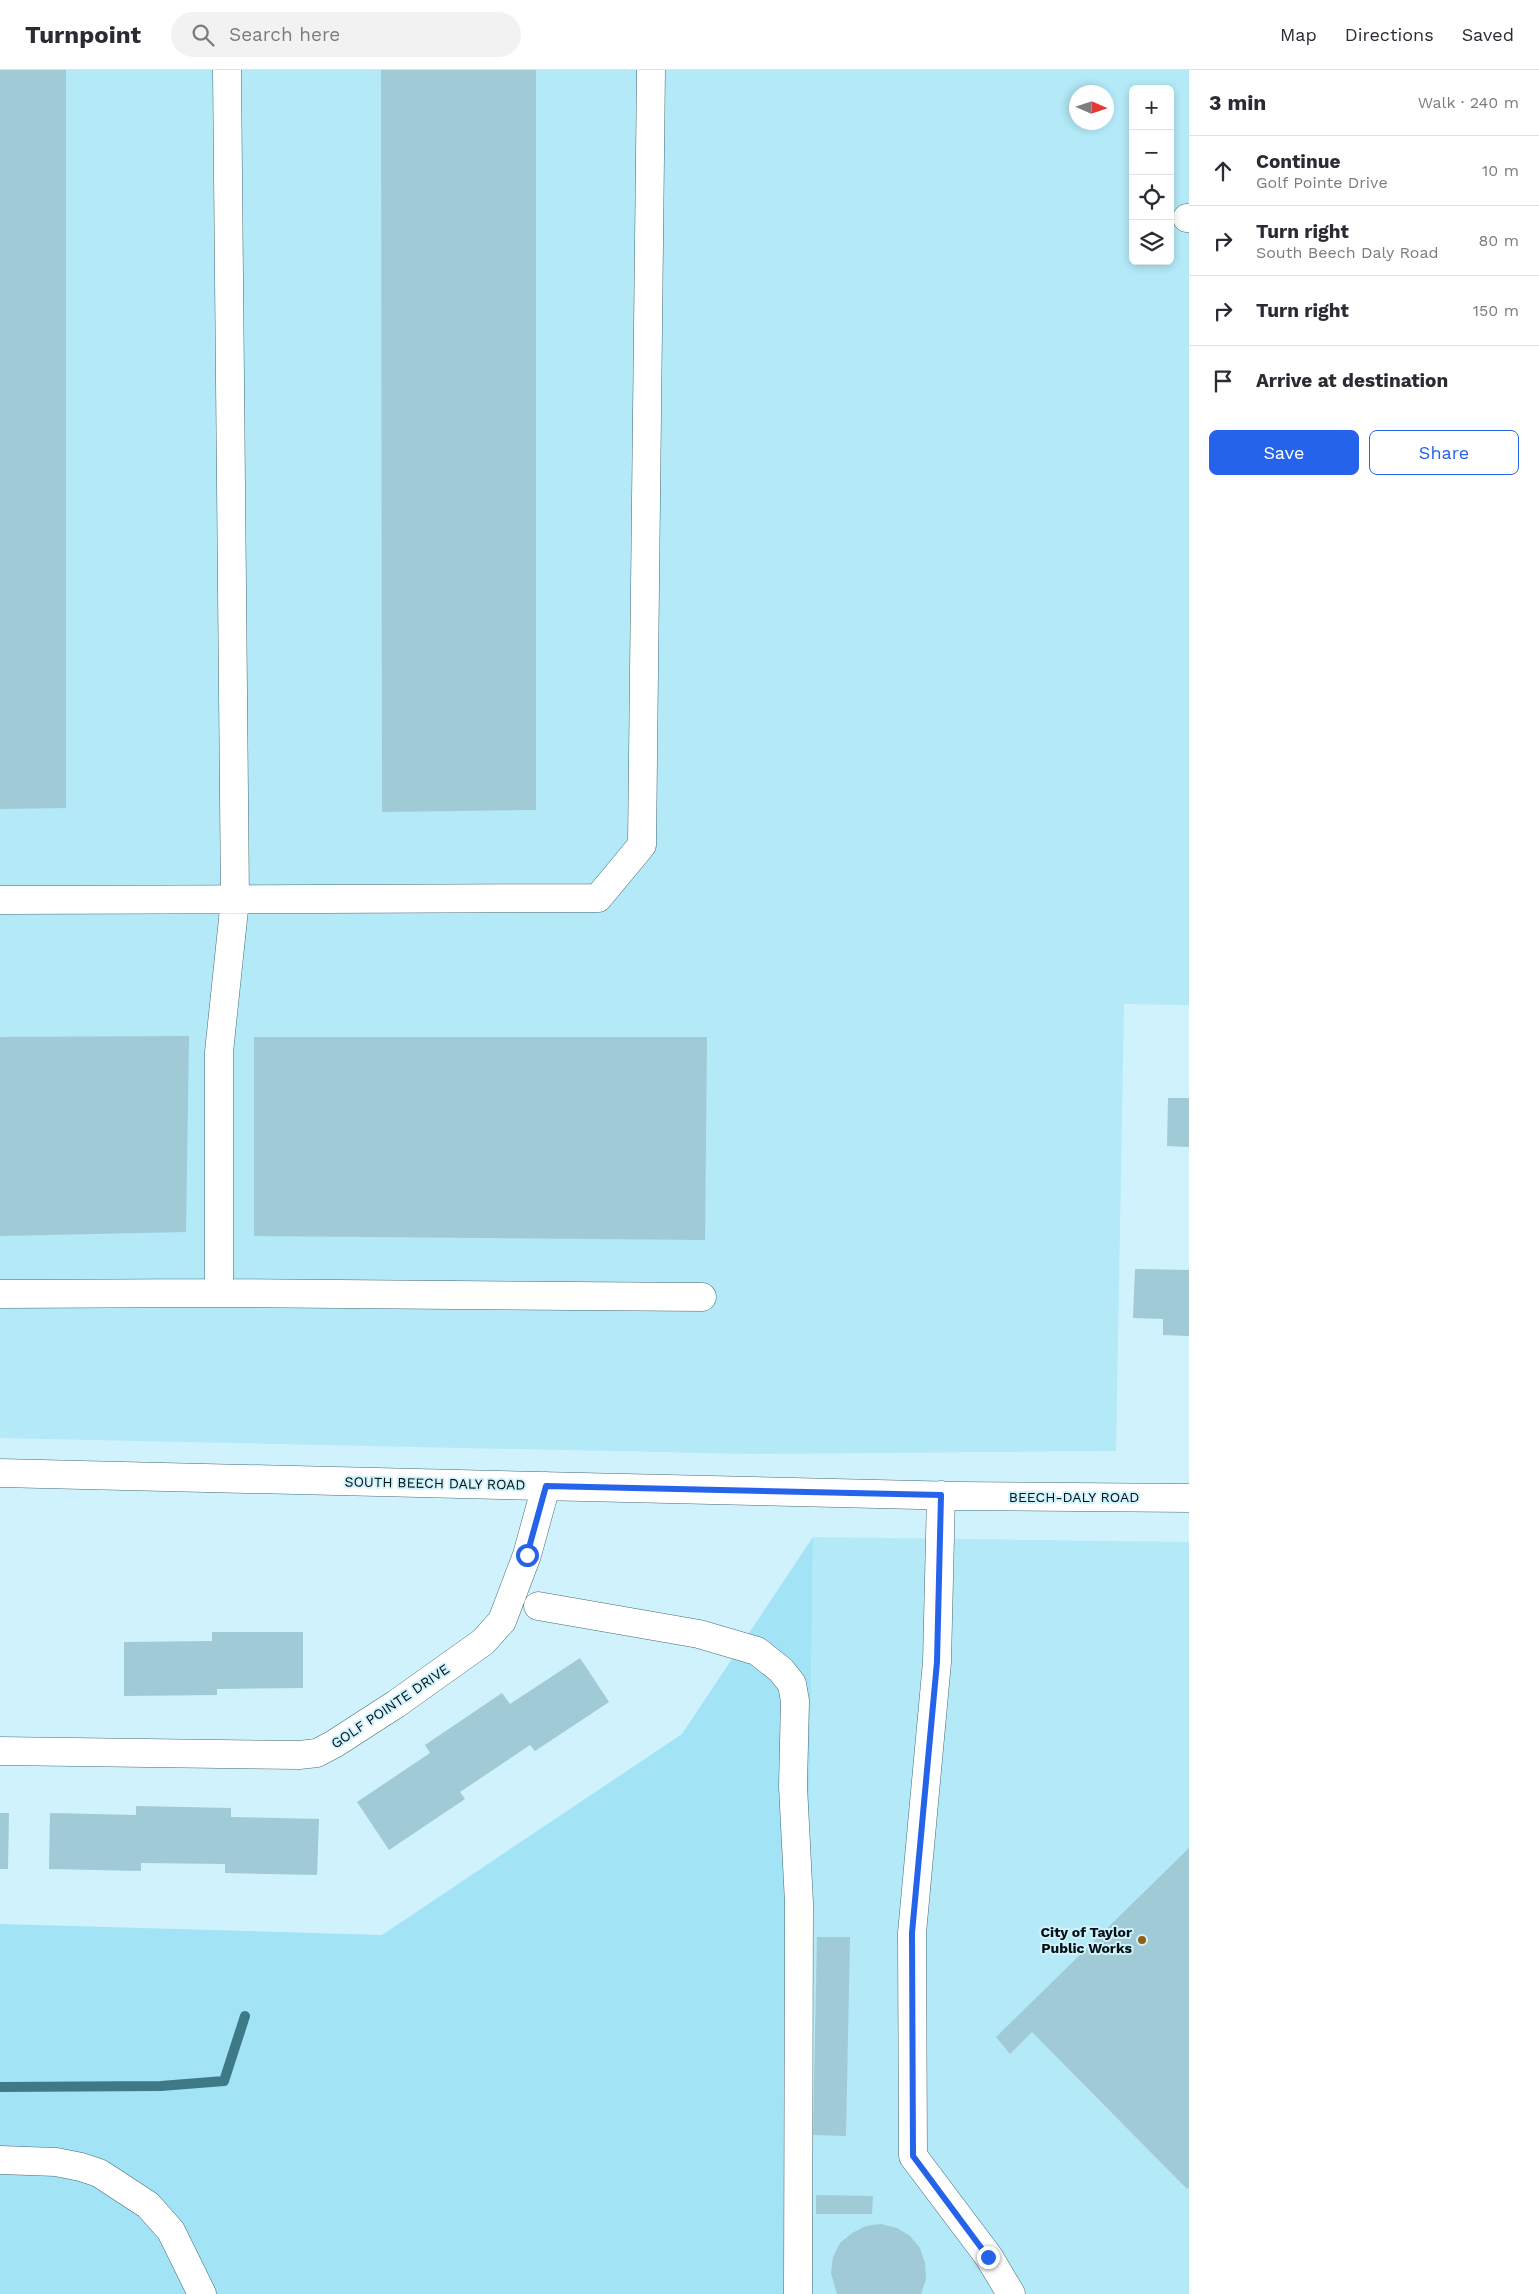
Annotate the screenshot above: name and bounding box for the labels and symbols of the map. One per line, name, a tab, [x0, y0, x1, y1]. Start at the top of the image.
north arrow	[1069, 85, 1114, 130]
street label: SOUTH BEECH DALY ROAD	[344, 1473, 526, 1493]
street label: BEECH-DALY ROAD	[1009, 1489, 1139, 1505]
route start	[516, 1544, 539, 1567]
street label: GOLF POINTE DRIVE	[328, 1660, 452, 1752]
place label: City of Taylor Public Works	[1041, 1924, 1133, 1956]
marker: City of Taylor Public Works	[1136, 1934, 1148, 1946]
route end	[977, 2246, 1000, 2269]

